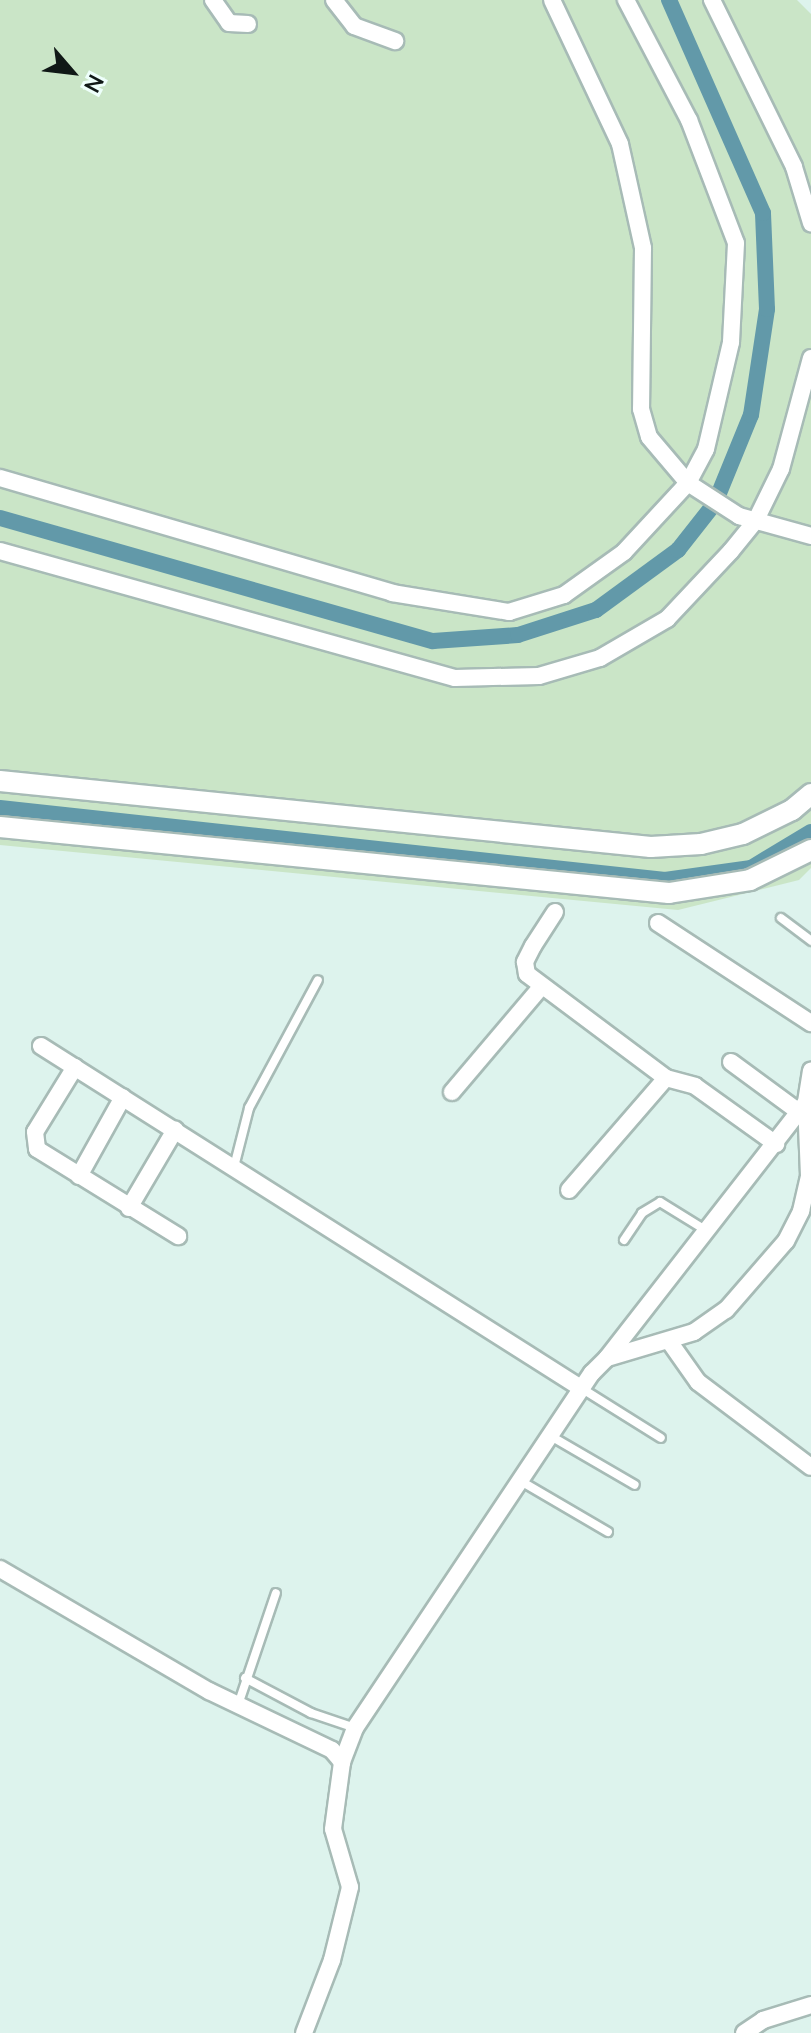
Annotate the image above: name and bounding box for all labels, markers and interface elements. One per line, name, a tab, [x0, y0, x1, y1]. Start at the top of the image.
north arrow	[32, 32, 112, 112]
text: N	[76, 69, 110, 98]

